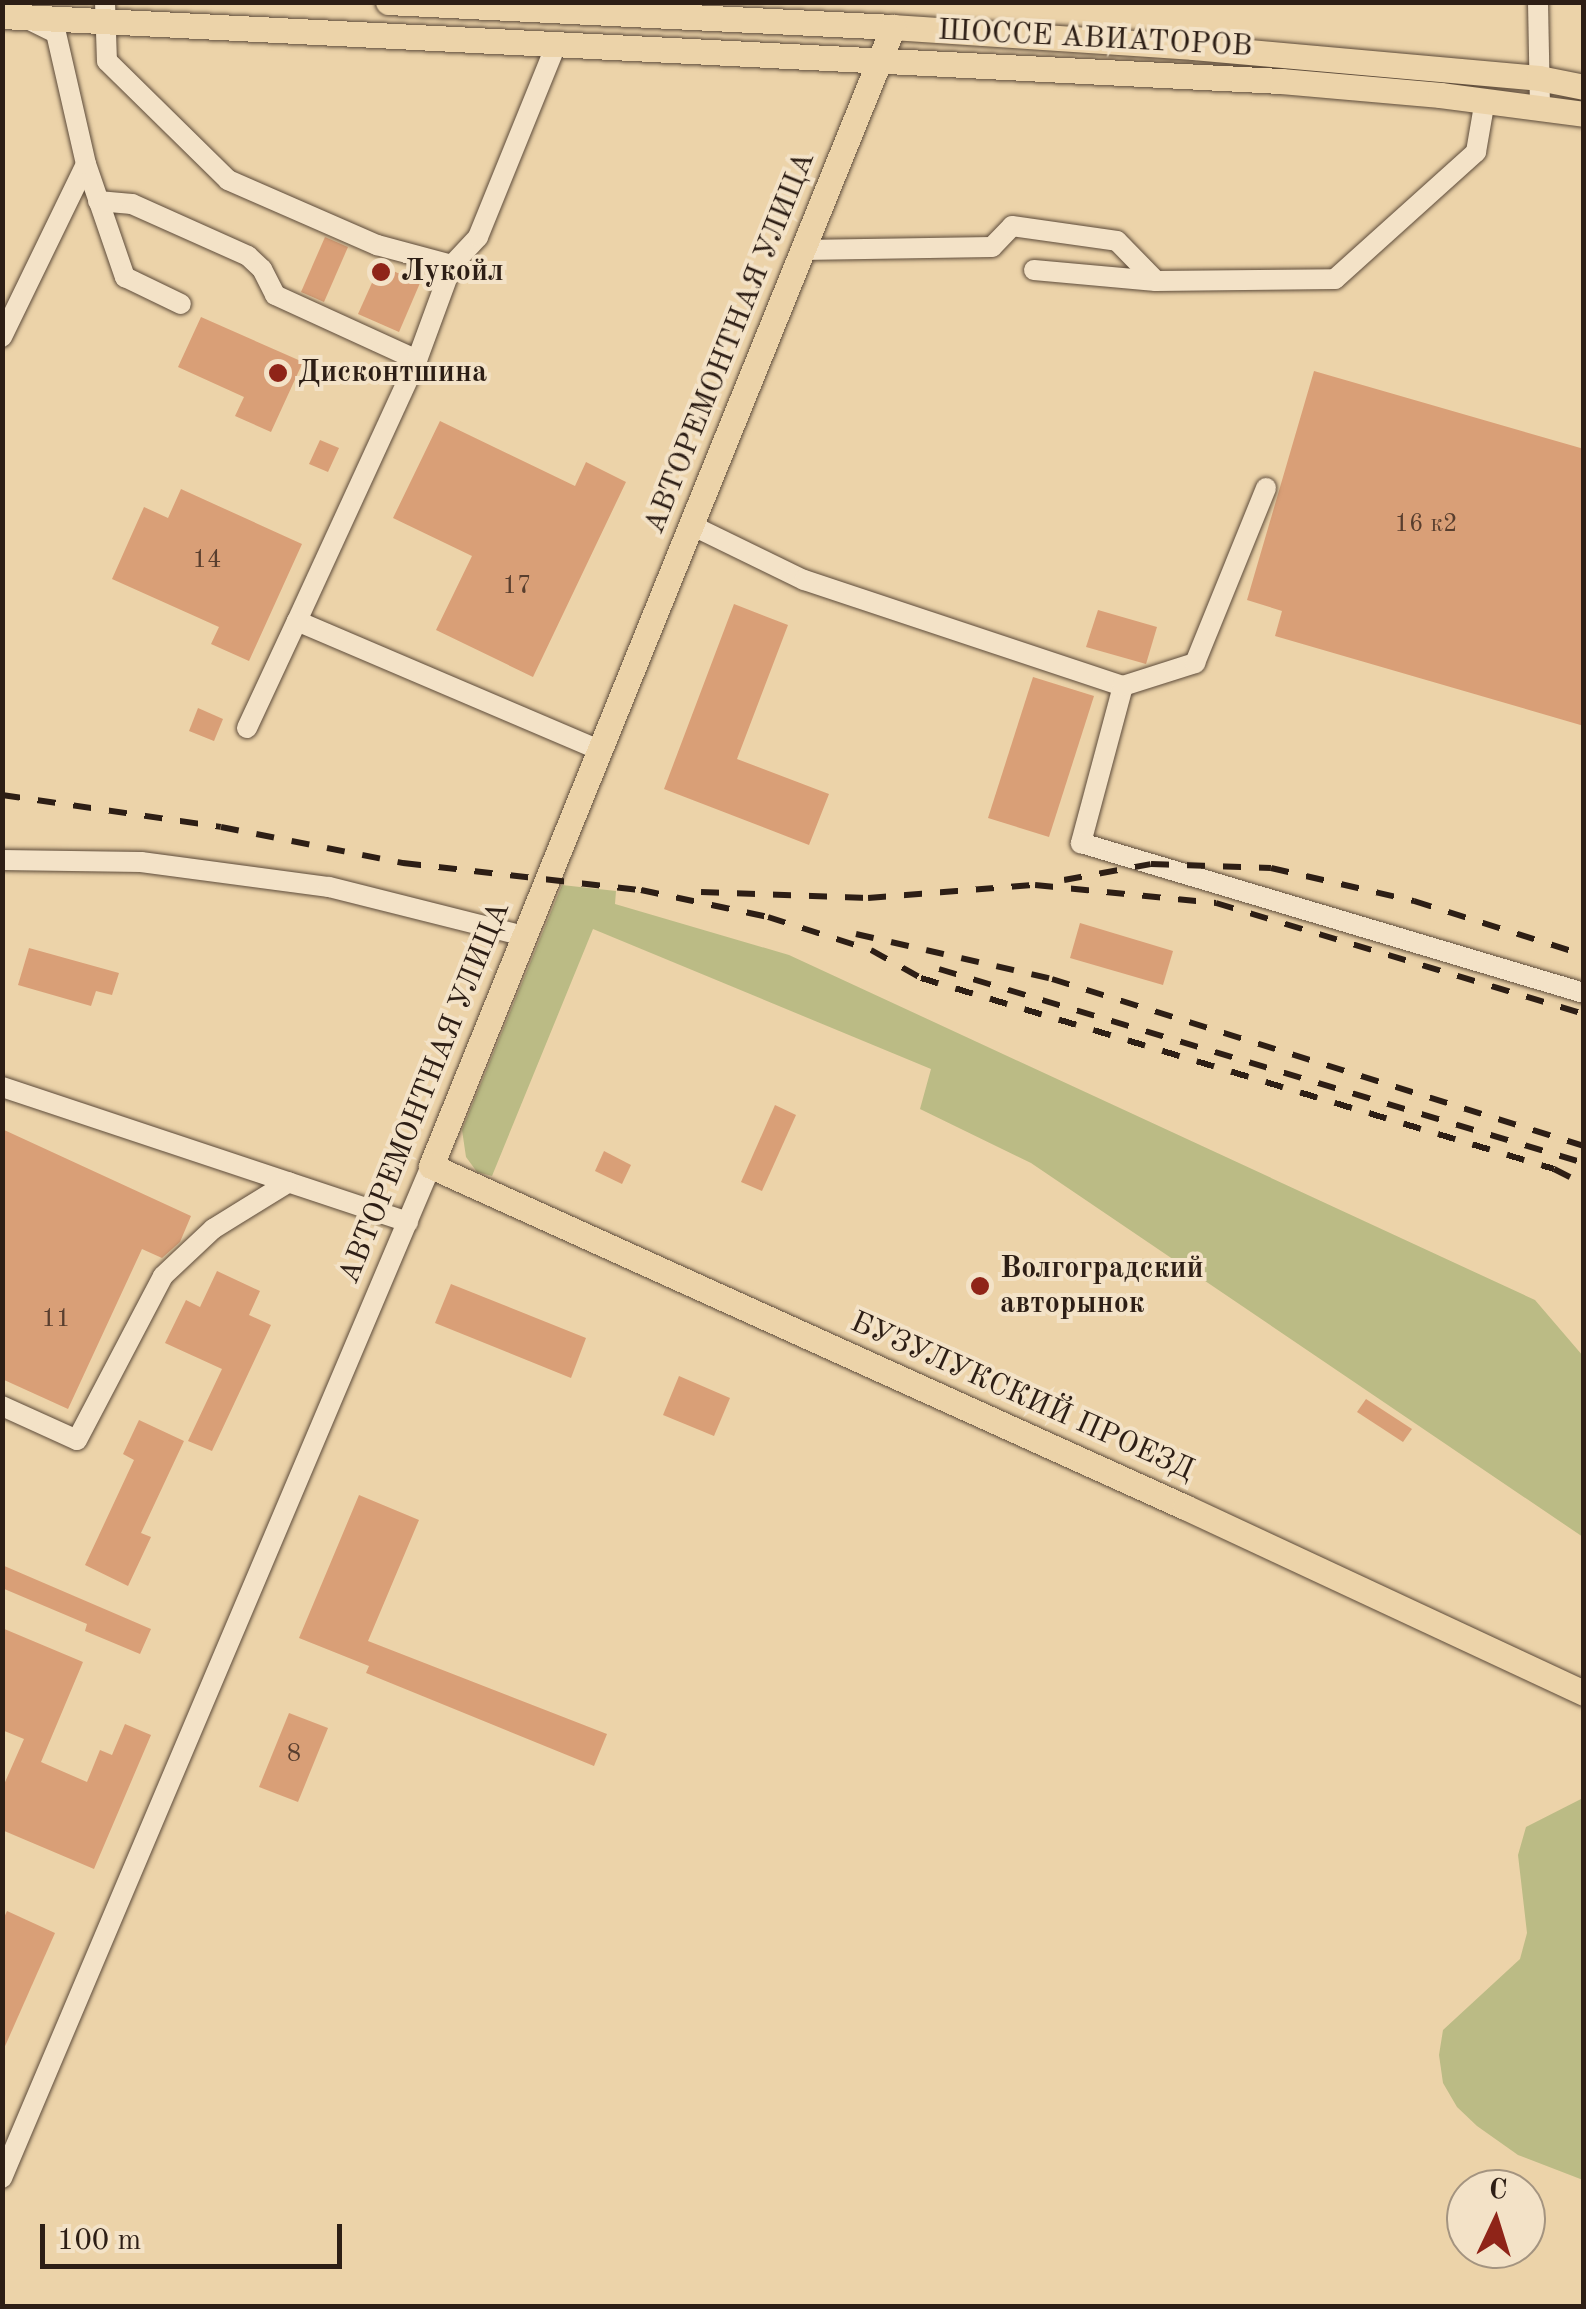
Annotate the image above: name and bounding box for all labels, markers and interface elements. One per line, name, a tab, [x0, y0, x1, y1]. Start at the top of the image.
street label: ШОССЕ АВИАТОРОВ	[937, 13, 1253, 65]
street label: АВТОРЕМОНТНАЯ УЛИЦА	[637, 147, 823, 539]
place label: Лукойл	[401, 254, 504, 290]
marker: Лукойл	[370, 261, 392, 283]
place label: Дисконтшина	[298, 355, 487, 391]
marker: Дисконтшина	[267, 362, 289, 384]
house number: 16 к2	[1394, 510, 1458, 540]
house number: 14	[193, 546, 221, 576]
house number: 17	[503, 572, 531, 602]
street label: АВТОРЕМОНТНАЯ УЛИЦА	[332, 897, 518, 1289]
place label: Волгоградский авторынок	[1000, 1251, 1204, 1322]
marker: Волгоградский авторынок	[969, 1275, 991, 1297]
house number: 11	[42, 1305, 70, 1335]
street label: БУЗУЛУКСКИЙ ПРОЕЗД	[845, 1305, 1199, 1489]
house number: 8	[287, 1740, 301, 1770]
north arrow	[1446, 2169, 1546, 2269]
text: С	[1488, 2176, 1508, 2206]
scale bar	[45, 2204, 348, 2266]
text: 100 m	[57, 2226, 141, 2256]

